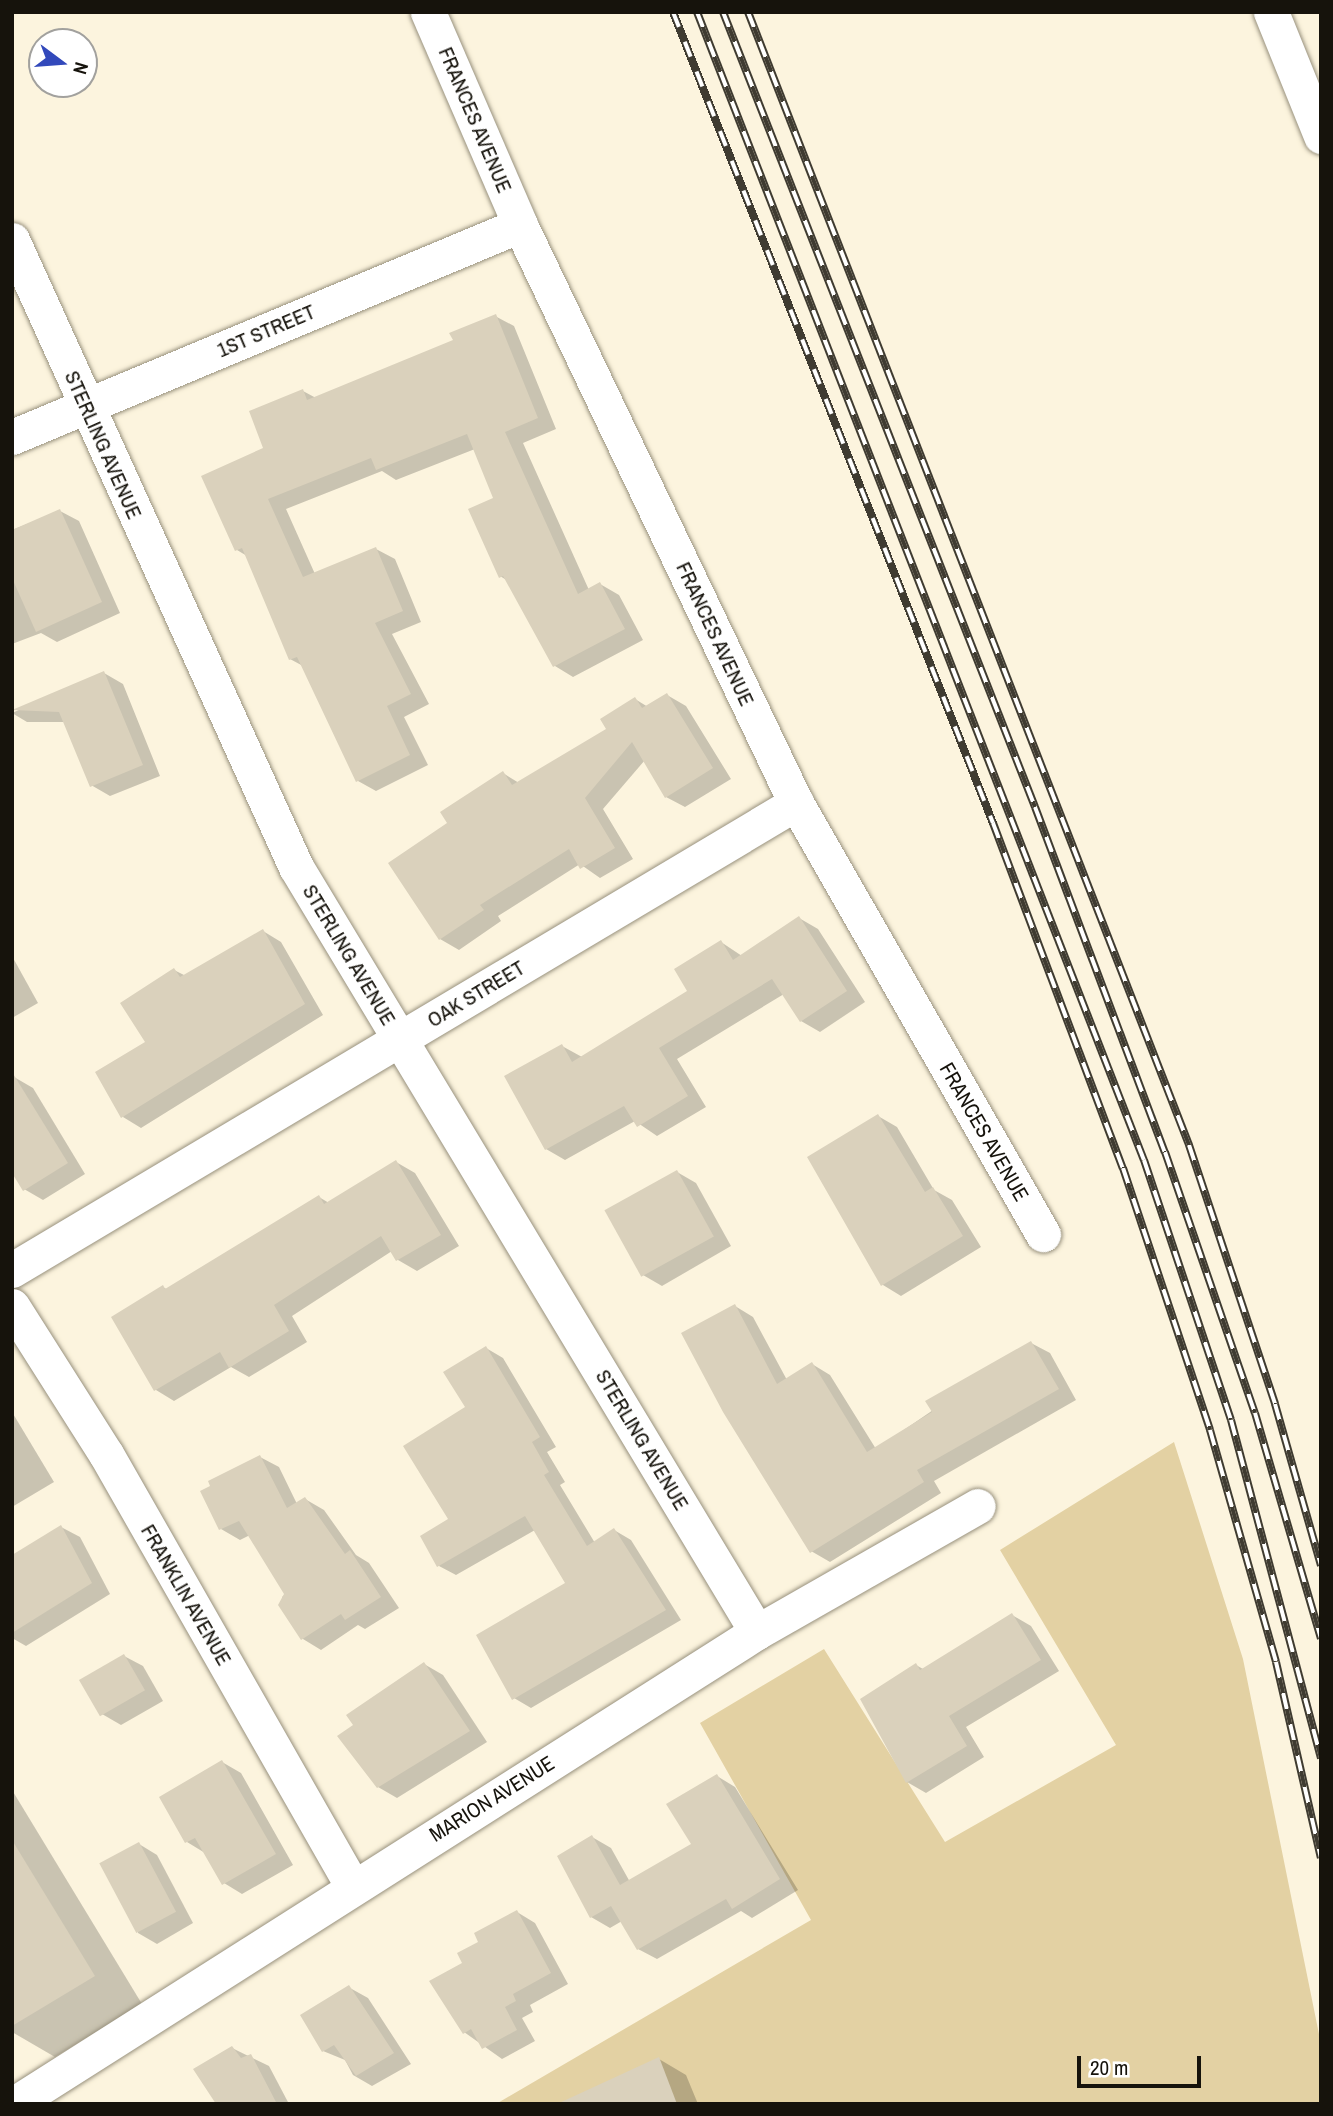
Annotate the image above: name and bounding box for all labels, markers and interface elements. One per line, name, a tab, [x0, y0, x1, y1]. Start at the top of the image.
north arrow	[28, 28, 98, 98]
street label: FRANCES AVENUE	[433, 43, 517, 197]
text: N	[67, 59, 95, 77]
street label: 1ST STREET	[213, 299, 319, 363]
street label: STERLING AVENUE	[59, 367, 147, 523]
street label: FRANCES AVENUE	[670, 558, 760, 710]
street label: STERLING AVENUE	[297, 880, 401, 1030]
street label: OAK STREET	[423, 955, 529, 1033]
street label: FRANCES AVENUE	[934, 1058, 1034, 1206]
street label: STERLING AVENUE	[590, 1365, 694, 1515]
street label: FRANKLIN AVENUE	[135, 1520, 237, 1670]
street label: MARION AVENUE	[425, 1750, 559, 1848]
scale bar	[1081, 2042, 1205, 2086]
text: 20 m	[1090, 2053, 1128, 2082]

